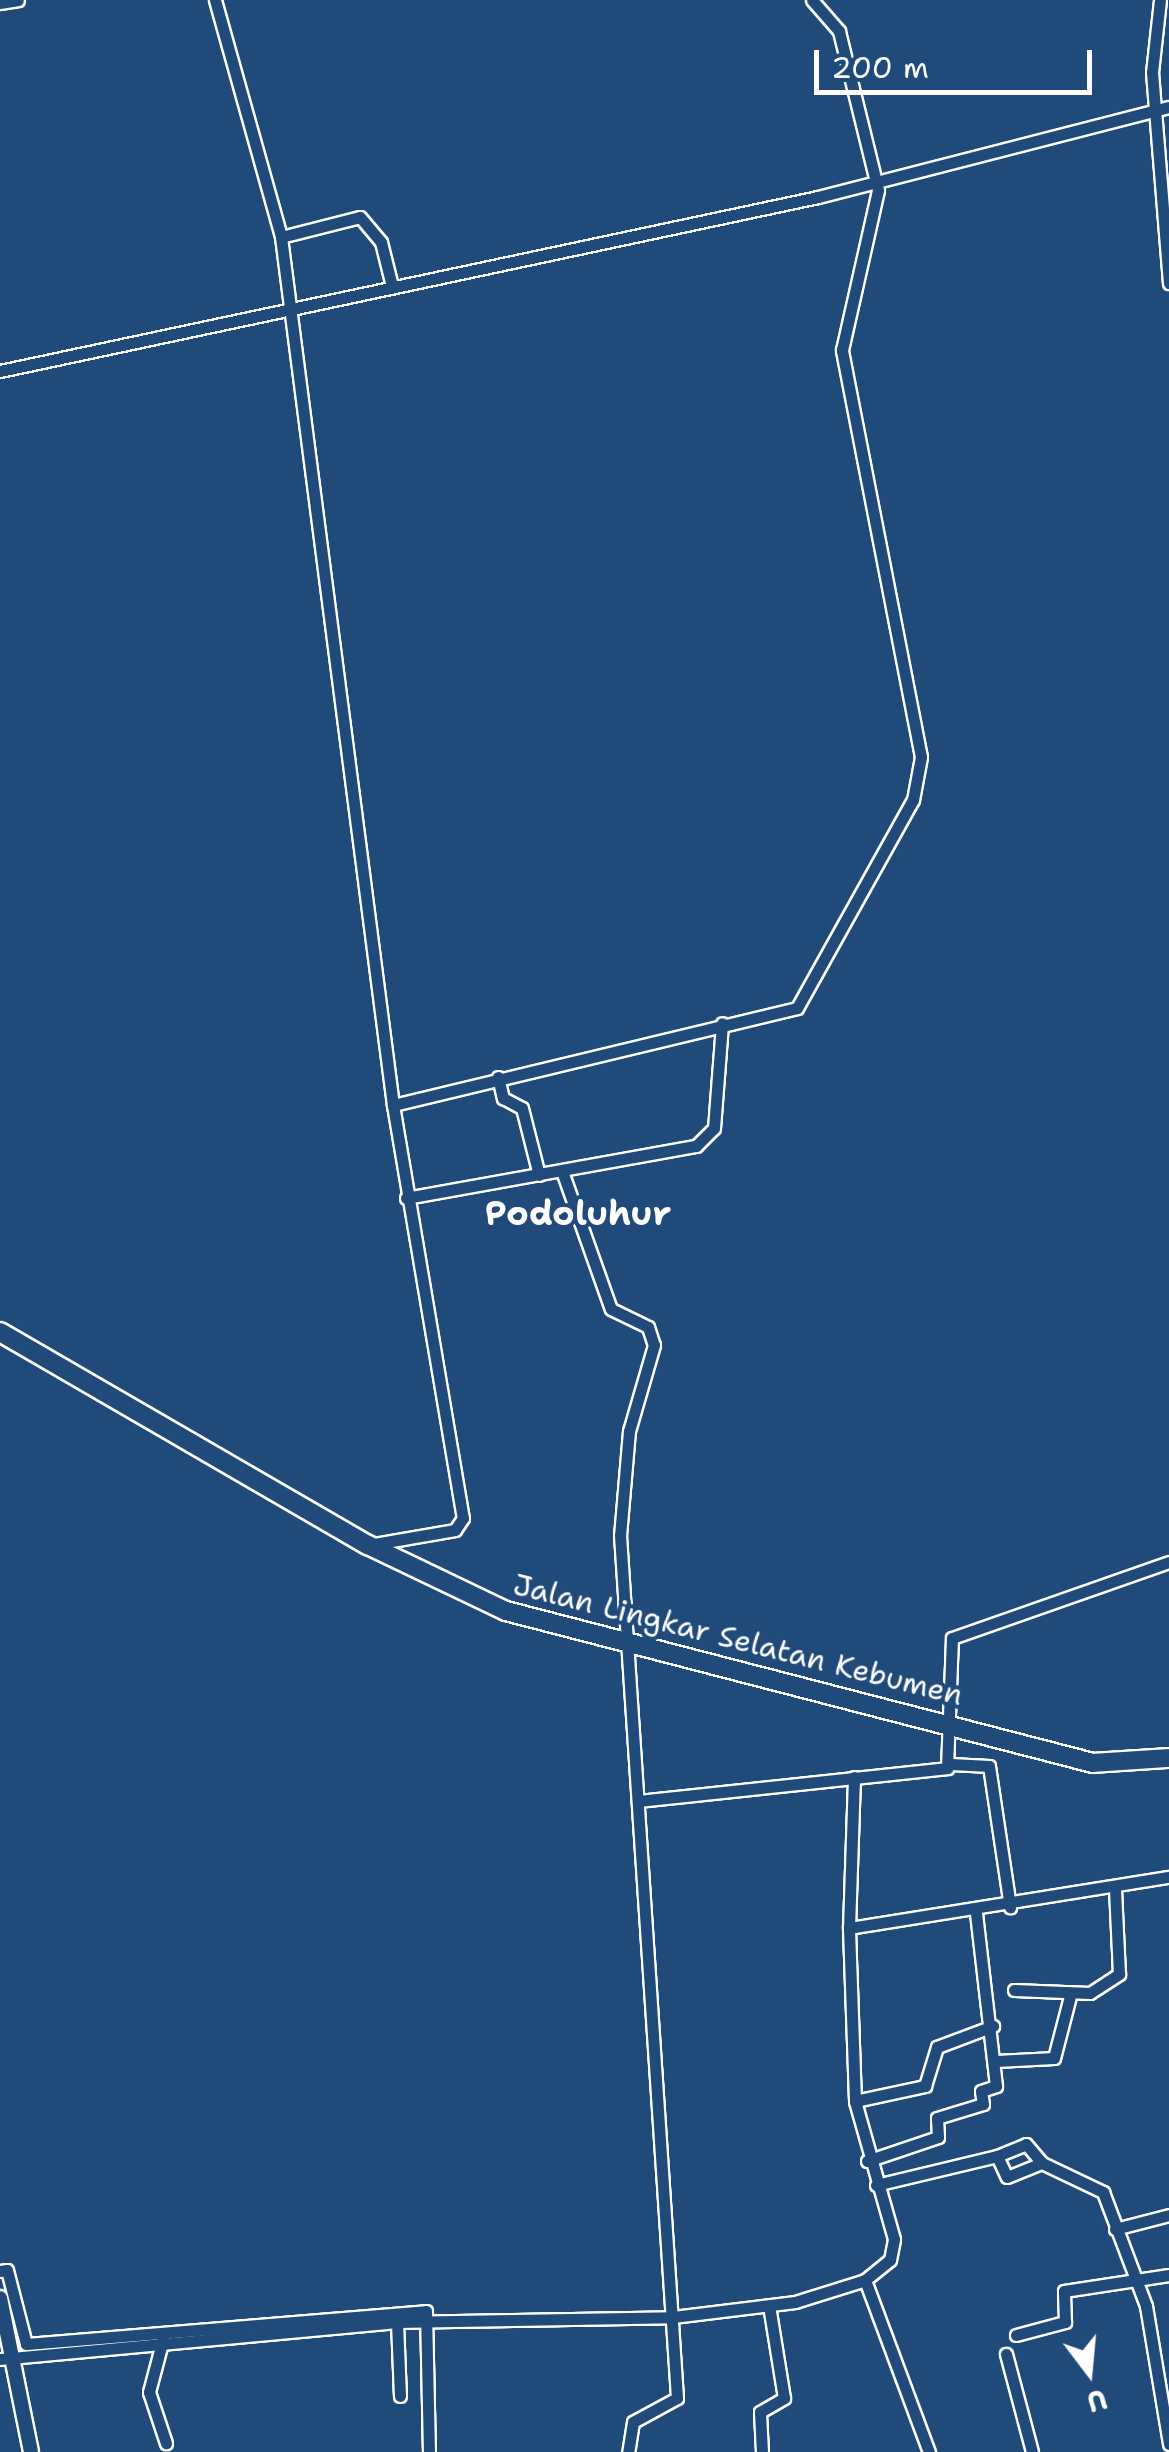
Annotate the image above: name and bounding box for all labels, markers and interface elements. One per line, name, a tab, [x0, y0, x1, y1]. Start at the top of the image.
scale bar	[819, 30, 1096, 92]
text: 200 m	[831, 47, 929, 88]
district label: Podoluhur	[485, 1192, 671, 1234]
street label: Jalan Lingkar Selatan Kebumen	[509, 1567, 967, 1713]
north arrow	[1039, 2322, 1139, 2422]
text: U	[1083, 2380, 1112, 2422]

